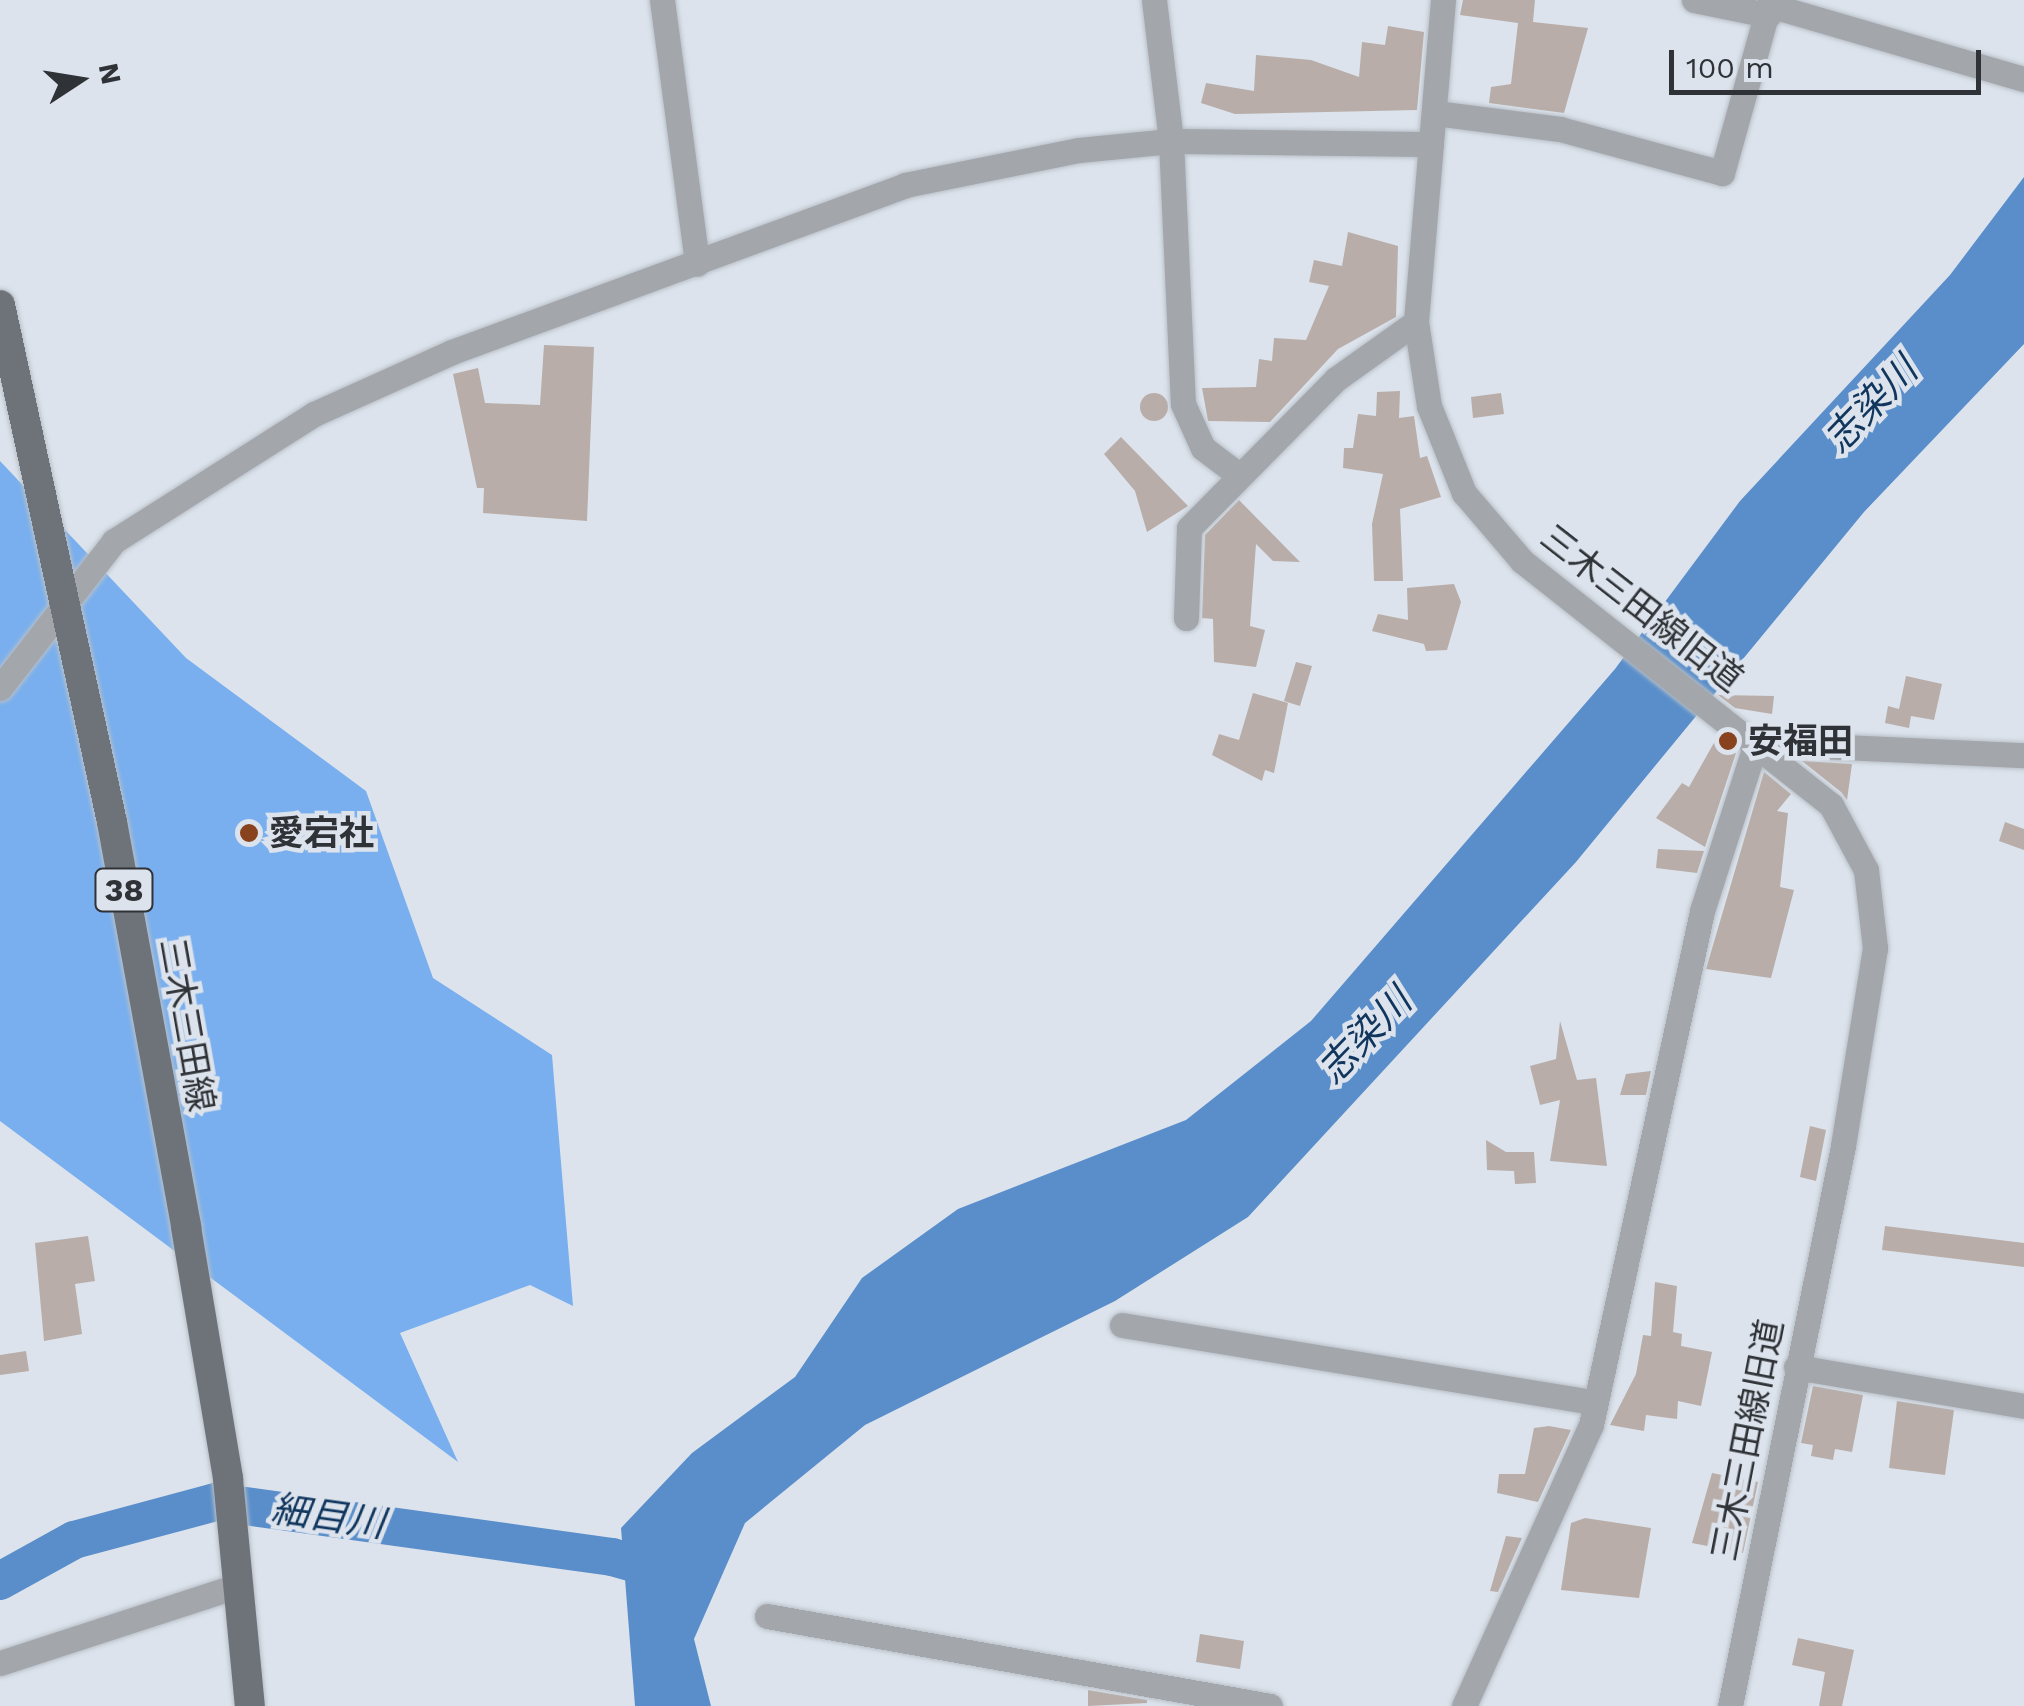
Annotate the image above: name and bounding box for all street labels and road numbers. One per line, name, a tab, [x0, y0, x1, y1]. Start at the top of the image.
street label: 三木三田線旧道	[1533, 516, 1751, 700]
road number: 38	[94, 863, 154, 917]
street label: 三木三田線	[151, 935, 223, 1115]
street label: 三木三田線旧道	[1703, 1316, 1791, 1564]

